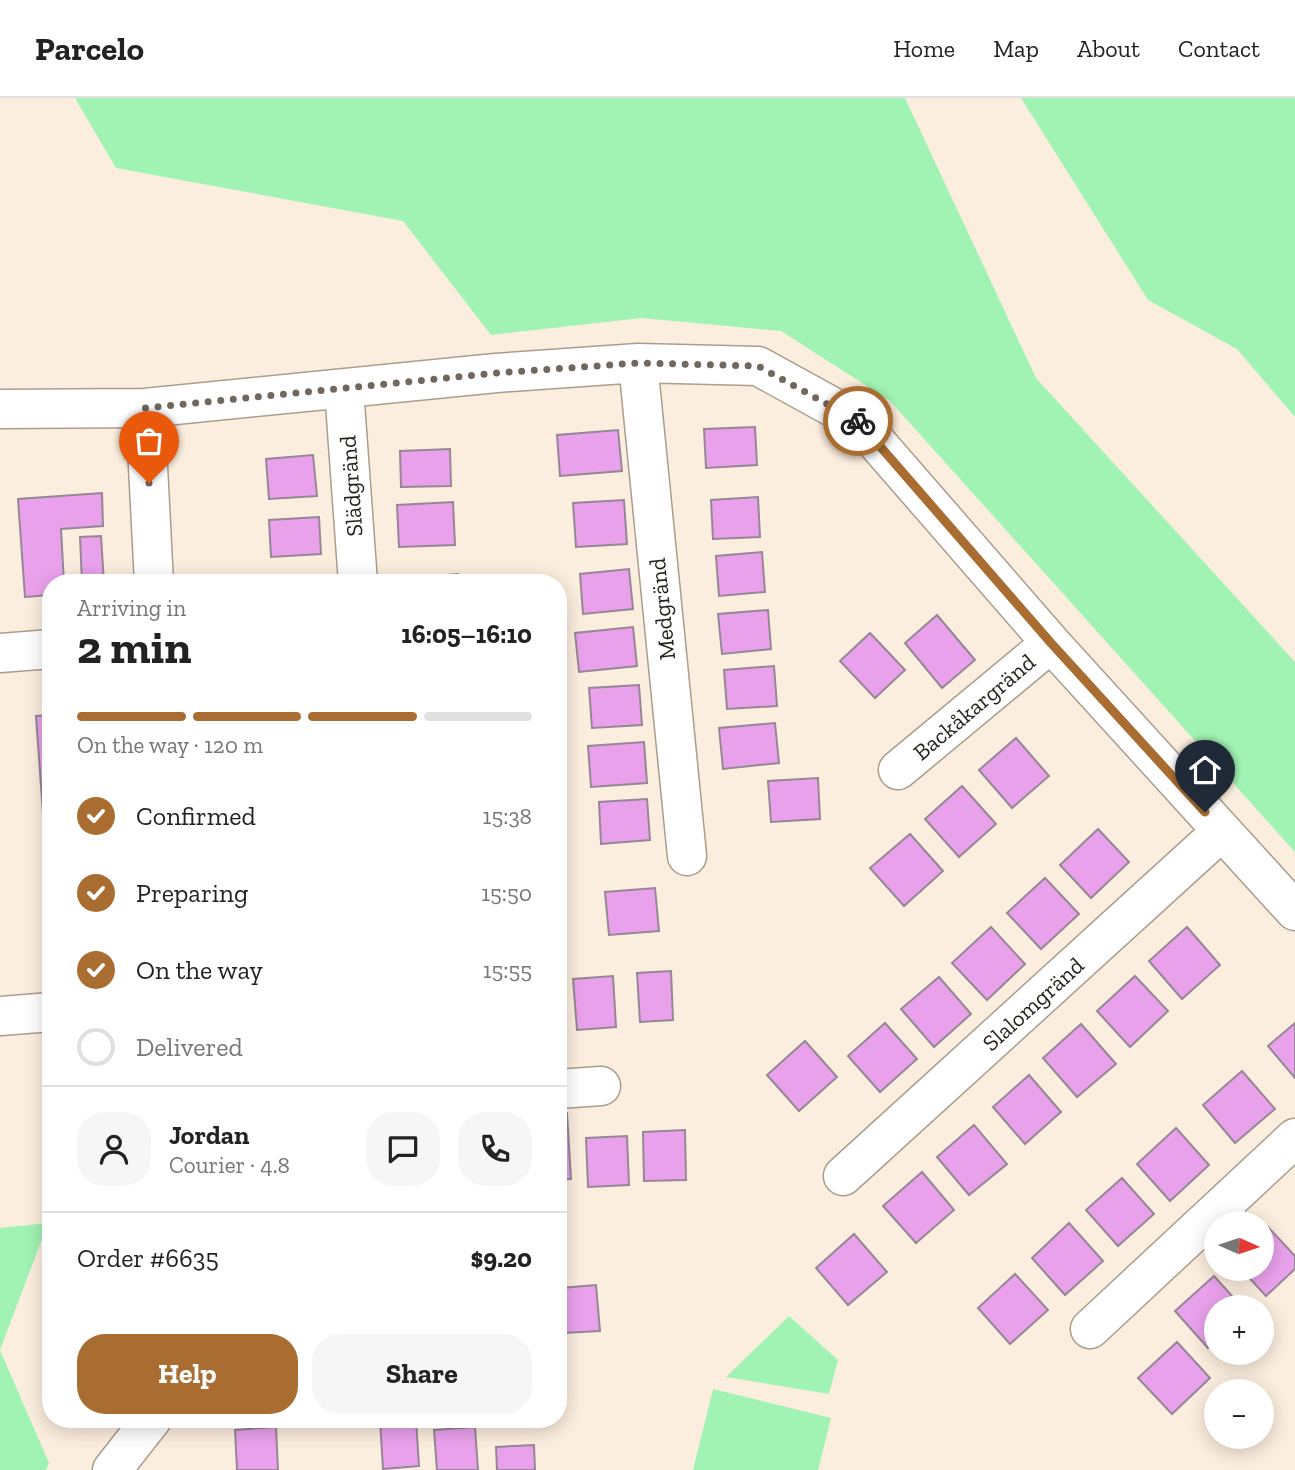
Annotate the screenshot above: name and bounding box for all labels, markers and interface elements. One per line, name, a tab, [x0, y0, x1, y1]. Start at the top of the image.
text: Parcelo	[35, 29, 144, 68]
text: Home	[893, 34, 955, 63]
text: Map	[993, 34, 1039, 63]
text: About	[1077, 34, 1140, 63]
text: Contact	[1178, 34, 1260, 63]
courier	[823, 386, 893, 456]
icon: bike	[839, 402, 877, 440]
pin	[119, 411, 179, 483]
icon: bag	[130, 422, 168, 460]
street label: Slädgränd	[333, 434, 368, 538]
street label: Medgränd	[643, 556, 681, 661]
text: Arriving in	[77, 594, 186, 622]
text: 16:05–16:10	[401, 618, 532, 650]
text: 2 min	[77, 620, 192, 675]
street label: Backåkargränd	[907, 648, 1041, 766]
text: On the way · 120 m	[77, 731, 263, 759]
pin	[1175, 740, 1235, 812]
icon: home	[1186, 751, 1224, 789]
icon: check	[77, 797, 115, 835]
text: Confirmed	[136, 800, 256, 832]
text: 15:38	[483, 802, 532, 830]
icon: check	[77, 874, 115, 912]
text: Preparing	[136, 877, 248, 909]
text: 15:50	[481, 879, 532, 907]
icon: check	[77, 951, 115, 989]
street label: Slalomgränd	[977, 951, 1090, 1057]
text: On the way	[136, 954, 263, 986]
text: 15:55	[483, 956, 532, 984]
text: Delivered	[136, 1031, 243, 1063]
button: person	[77, 1112, 151, 1186]
button: chat	[366, 1112, 440, 1186]
button: phone	[458, 1112, 532, 1186]
text: Jordan	[169, 1119, 249, 1151]
text: Courier · 4.8	[169, 1151, 290, 1179]
north arrow	[1204, 1211, 1274, 1281]
map controls	[1204, 1211, 1274, 1449]
text: Order #6635	[77, 1242, 219, 1274]
text: $9.20	[470, 1242, 532, 1274]
button: +	[1204, 1295, 1274, 1365]
button: Help	[77, 1334, 298, 1414]
button: Share	[312, 1334, 532, 1414]
button: −	[1204, 1379, 1274, 1449]

